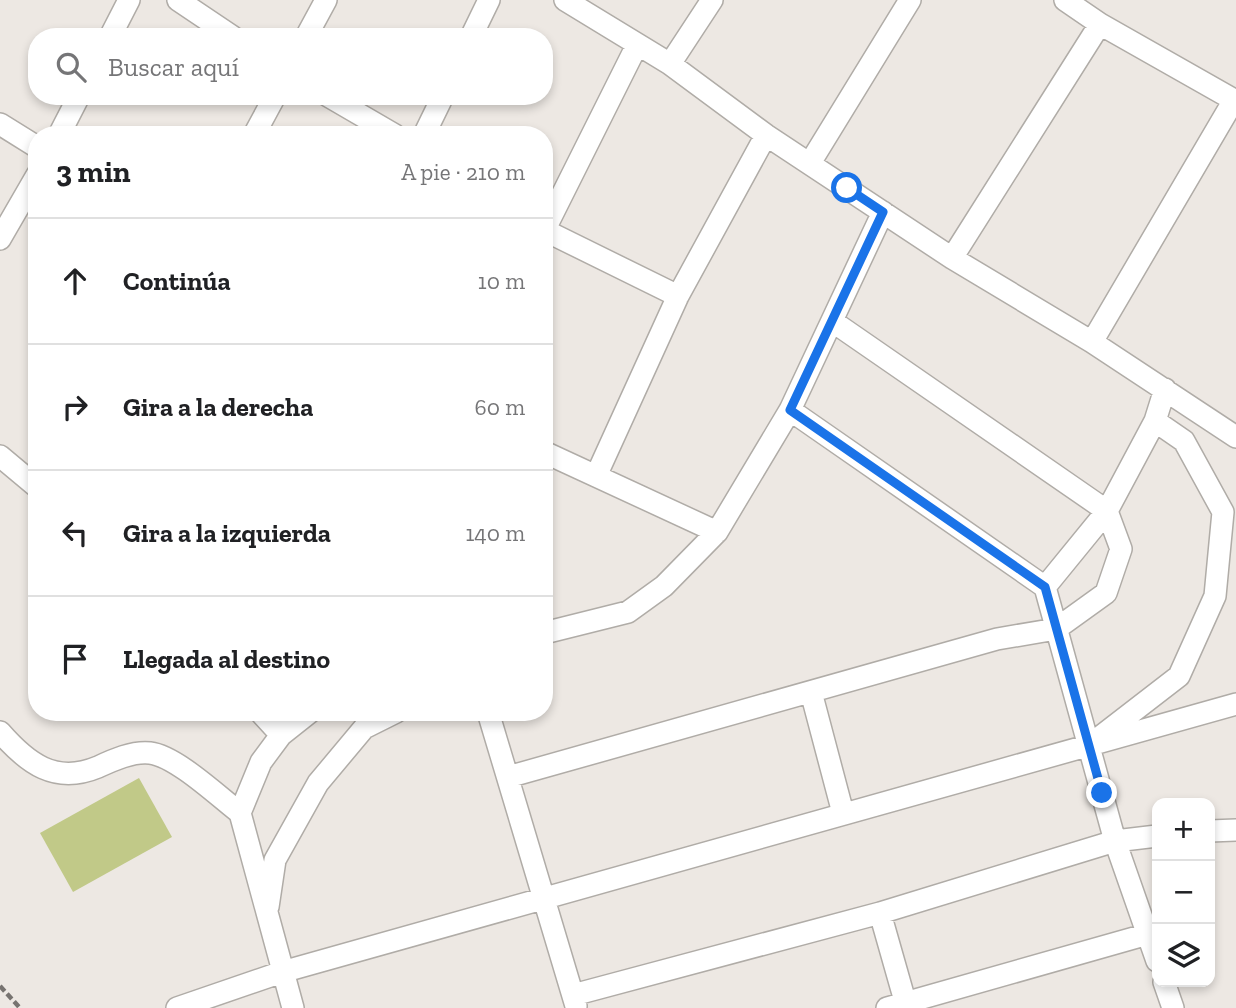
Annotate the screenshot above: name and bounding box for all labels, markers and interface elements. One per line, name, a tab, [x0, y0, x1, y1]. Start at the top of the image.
search box	[28, 28, 553, 105]
icon: search	[52, 48, 90, 86]
text: Buscar aquí	[108, 51, 239, 83]
text: 3 min	[56, 154, 131, 190]
text: A pie · 210 m	[401, 158, 525, 186]
route start	[831, 172, 862, 203]
icon: ahead	[56, 262, 94, 300]
text: Continúa	[123, 265, 231, 297]
text: 10 m	[478, 267, 525, 295]
icon: right	[56, 388, 94, 426]
text: Gira a la derecha	[123, 391, 313, 423]
text: 60 m	[474, 393, 525, 421]
icon: left	[56, 514, 94, 552]
text: Gira a la izquierda	[123, 517, 331, 549]
text: 140 m	[465, 519, 525, 547]
icon: arrive	[56, 640, 94, 678]
text: Llegada al destino	[123, 643, 330, 675]
route end	[1086, 777, 1117, 808]
map controls	[1152, 798, 1215, 987]
button: +	[1152, 798, 1215, 861]
button: −	[1152, 861, 1215, 924]
button: layers	[1152, 924, 1215, 987]

